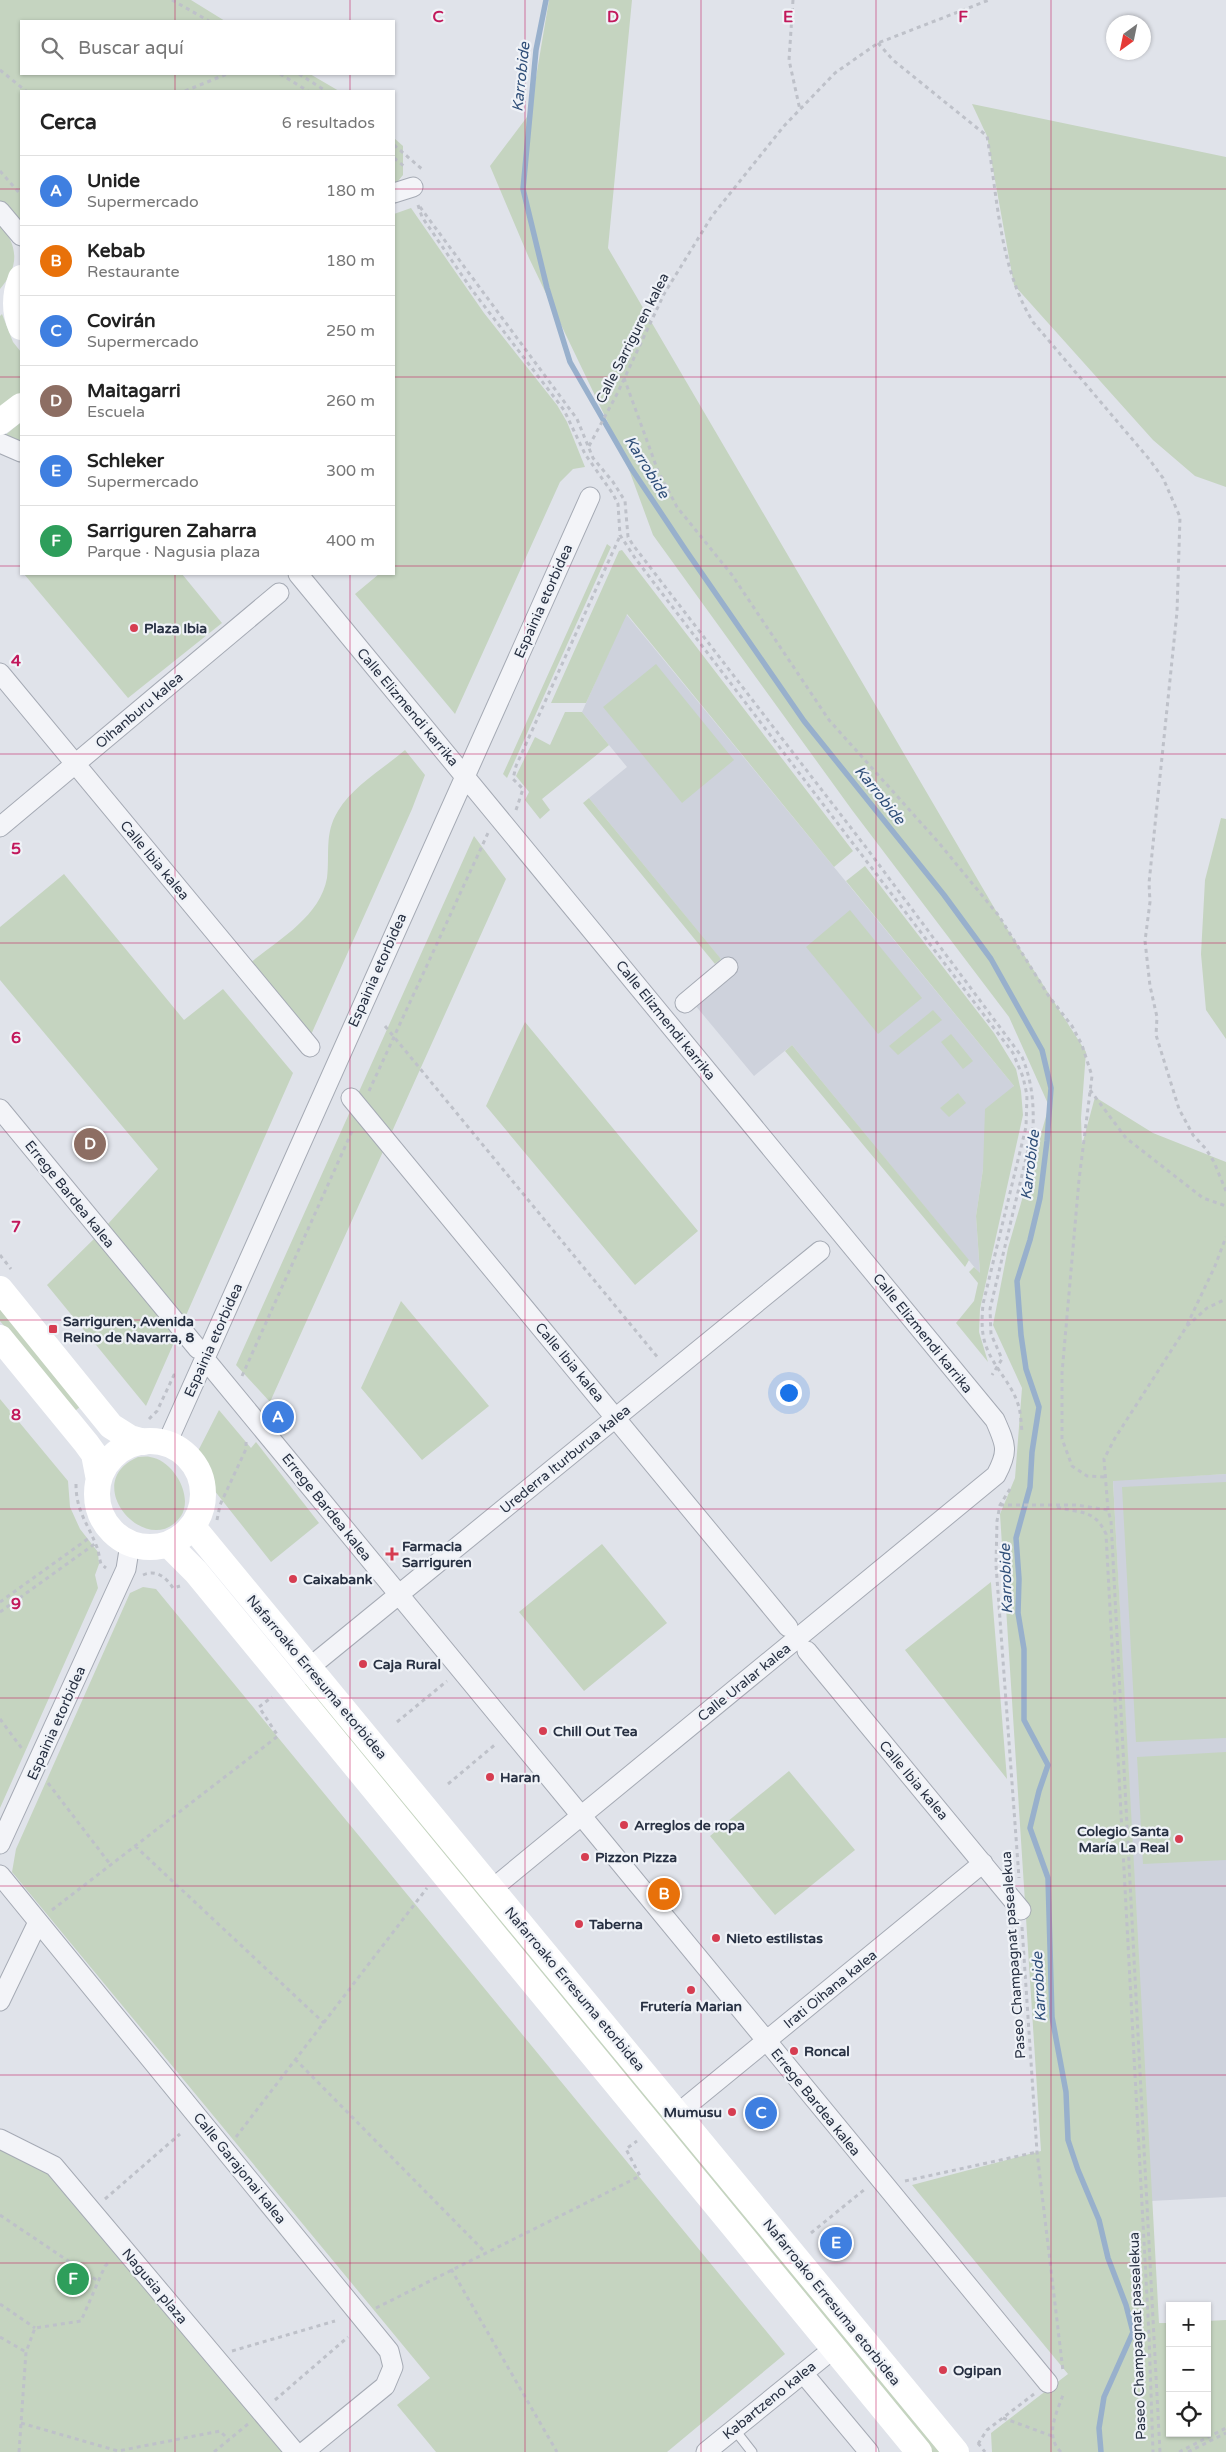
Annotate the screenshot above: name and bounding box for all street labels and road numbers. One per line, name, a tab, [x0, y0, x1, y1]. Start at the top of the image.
street label: Calle Sarriguren kalea	[592, 270, 673, 406]
street label: Espainia etorbidea	[511, 541, 576, 661]
street label: Calle Elizmendi karrika	[353, 645, 462, 770]
street label: Oihanburu kalea	[92, 669, 187, 752]
street label: Calle Ibia kalea	[116, 817, 193, 903]
street label: Espainia etorbidea	[345, 910, 410, 1030]
street label: Calle Elizmendi karrika	[612, 957, 719, 1084]
street label: Errege Bardea kalea	[21, 1137, 118, 1251]
street label: Calle Elizmendi karrika	[869, 1270, 976, 1397]
street label: Espainia etorbidea	[181, 1280, 246, 1400]
street label: Calle Ibia kalea	[531, 1319, 608, 1405]
street label: Urederra Iturburua kalea	[497, 1402, 634, 1517]
street label: Errege Bardea kalea	[278, 1450, 375, 1564]
street label: Nafarroako Erresuma etorbidea	[243, 1592, 390, 1763]
street label: Calle Uralar kalea	[694, 1640, 794, 1725]
street label: Espainia etorbidea	[24, 1663, 89, 1783]
street label: Calle Ibia kalea	[875, 1737, 952, 1823]
street label: Paseo Champagnat pasealekua	[998, 1851, 1029, 2059]
street label: Nafarroako Erresuma etorbidea	[501, 1904, 648, 2075]
street label: Irati Oihana kalea	[780, 1947, 880, 2032]
street label: Errege Bardea kalea	[767, 2045, 864, 2159]
street label: Calle Garajonai kalea	[190, 2109, 290, 2227]
street label: Nafarroako Erresuma etorbidea	[760, 2215, 904, 2389]
street label: Paseo Champagnat pasealekua	[1125, 2232, 1150, 2440]
street label: Nagusia plaza	[118, 2245, 191, 2327]
street label: Kabartzeno kalea	[719, 2358, 819, 2443]

